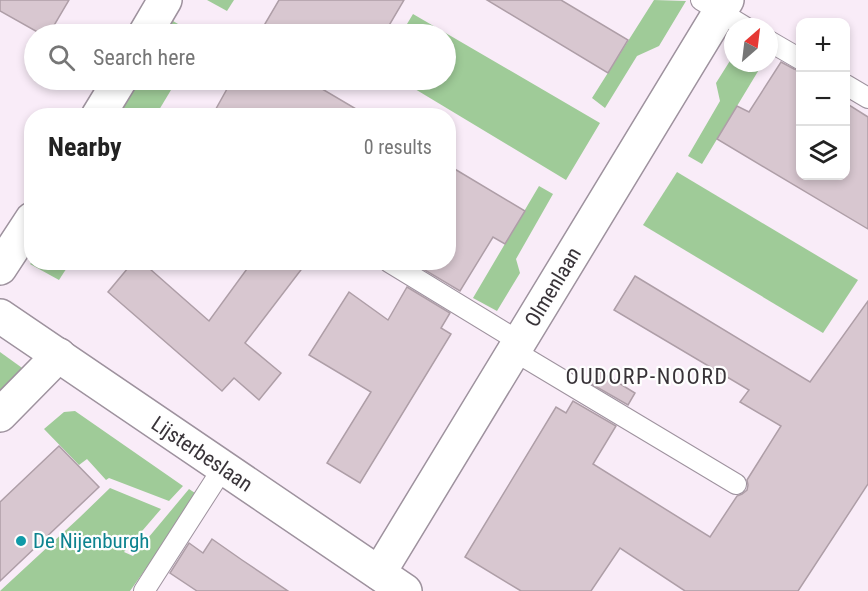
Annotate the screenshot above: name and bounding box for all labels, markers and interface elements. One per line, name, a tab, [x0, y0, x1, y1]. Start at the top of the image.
north arrow	[724, 18, 778, 72]
map controls	[796, 18, 850, 180]
button: +	[796, 18, 850, 72]
search box	[24, 24, 456, 90]
icon: search	[45, 41, 78, 74]
text: Search here	[93, 45, 195, 70]
button: −	[796, 72, 850, 126]
button: layers	[796, 126, 850, 180]
text: Nearby	[48, 132, 122, 162]
text: 0 results	[364, 135, 432, 159]
street label: Olmenlaan	[520, 243, 586, 331]
district label: OUDORP-NOORD	[566, 364, 729, 389]
street label: Lijsterbeslaan	[147, 411, 257, 497]
place label: De Nijenburgh	[33, 529, 149, 553]
marker: De Nijenburgh	[14, 534, 28, 548]

